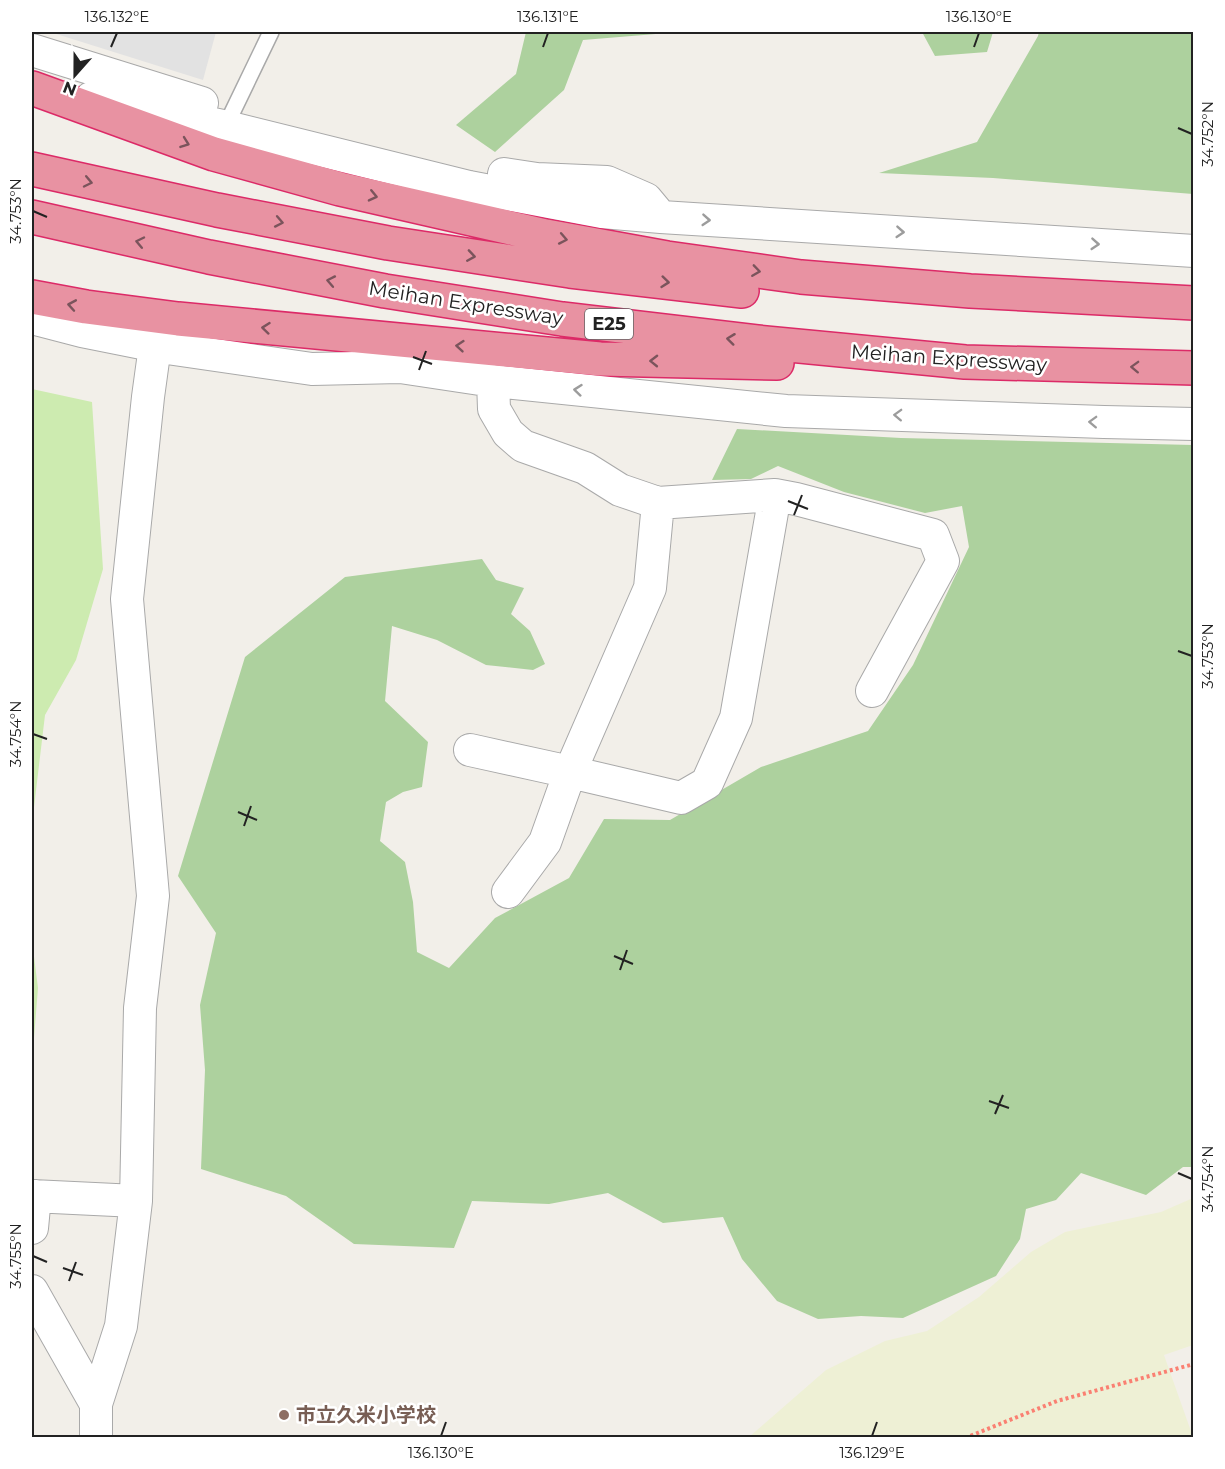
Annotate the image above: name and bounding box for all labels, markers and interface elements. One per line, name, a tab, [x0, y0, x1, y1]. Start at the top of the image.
text: 136.132°E	[85, 7, 149, 26]
text: 136.131°E	[517, 7, 579, 26]
text: 136.130°E	[946, 7, 1012, 26]
north arrow	[45, 45, 105, 105]
text: N	[60, 77, 79, 100]
text: 34.752°N	[1198, 101, 1217, 167]
one-way arrow	[180, 136, 190, 149]
one-way arrow	[83, 175, 93, 188]
text: 34.753°N	[6, 178, 25, 244]
one-way arrow	[368, 189, 378, 202]
one-way arrow	[701, 213, 710, 226]
one-way arrow	[274, 215, 284, 228]
one-way arrow	[896, 226, 905, 239]
one-way arrow	[558, 232, 568, 245]
one-way arrow	[135, 236, 145, 249]
one-way arrow	[1090, 238, 1099, 251]
one-way arrow	[466, 249, 476, 262]
one-way arrow	[751, 264, 760, 276]
one-way arrow	[326, 275, 336, 288]
one-way arrow	[660, 275, 669, 288]
street label: Meihan Expressway	[367, 276, 565, 330]
one-way arrow	[68, 299, 78, 312]
road number: E25	[585, 309, 633, 339]
one-way arrow	[261, 322, 271, 335]
one-way arrow	[727, 333, 736, 346]
street label: Meihan Expressway	[850, 339, 1048, 377]
one-way arrow	[456, 340, 465, 353]
one-way arrow	[650, 354, 659, 367]
one-way arrow	[1131, 361, 1140, 373]
one-way arrow	[574, 384, 583, 396]
one-way arrow	[894, 408, 903, 421]
one-way arrow	[1089, 415, 1098, 428]
text: 34.753°N	[1198, 623, 1217, 689]
text: 34.754°N	[6, 701, 25, 767]
text: 34.754°N	[1198, 1146, 1217, 1212]
text: 34.755°N	[6, 1223, 25, 1289]
place label: 市立久米小学校	[296, 1403, 436, 1427]
marker: 市立久米小学校	[277, 1408, 291, 1422]
text: 136.130°E	[408, 1443, 474, 1462]
text: 136.129°E	[839, 1443, 905, 1462]

